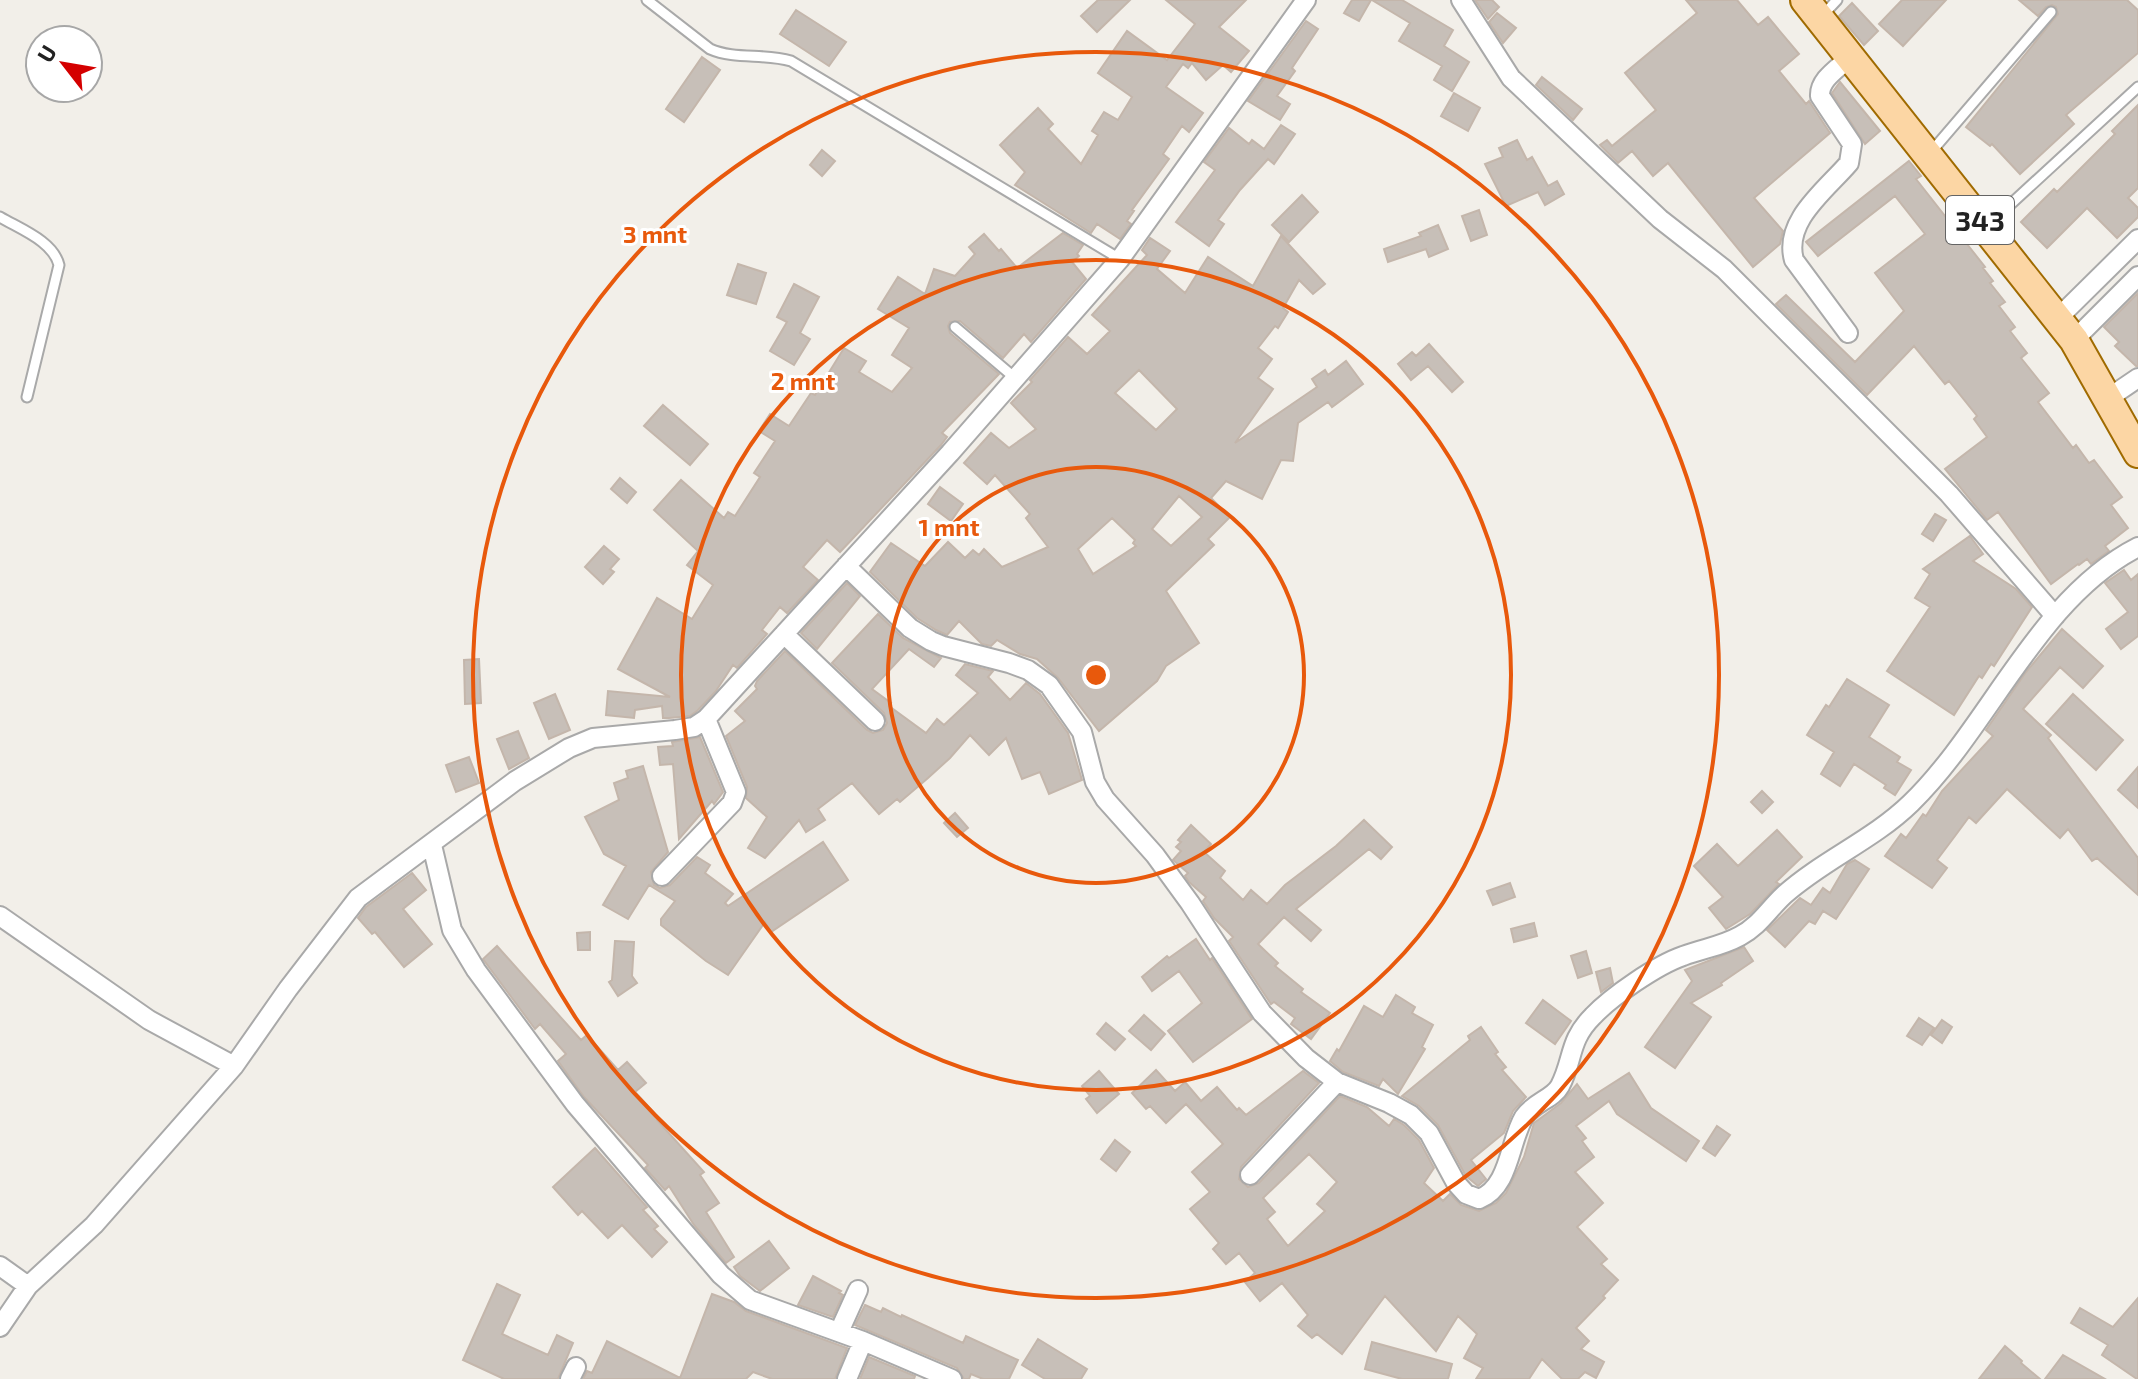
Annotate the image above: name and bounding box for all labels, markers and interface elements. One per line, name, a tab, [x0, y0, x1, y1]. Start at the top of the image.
north arrow	[24, 24, 104, 104]
text: U	[31, 40, 61, 66]
road number: 343	[1946, 196, 2014, 244]
text: 3 mnt	[623, 219, 687, 248]
text: 2 mnt	[771, 366, 835, 395]
text: 1 mnt	[919, 512, 980, 541]
centre of rings	[1082, 661, 1110, 689]

